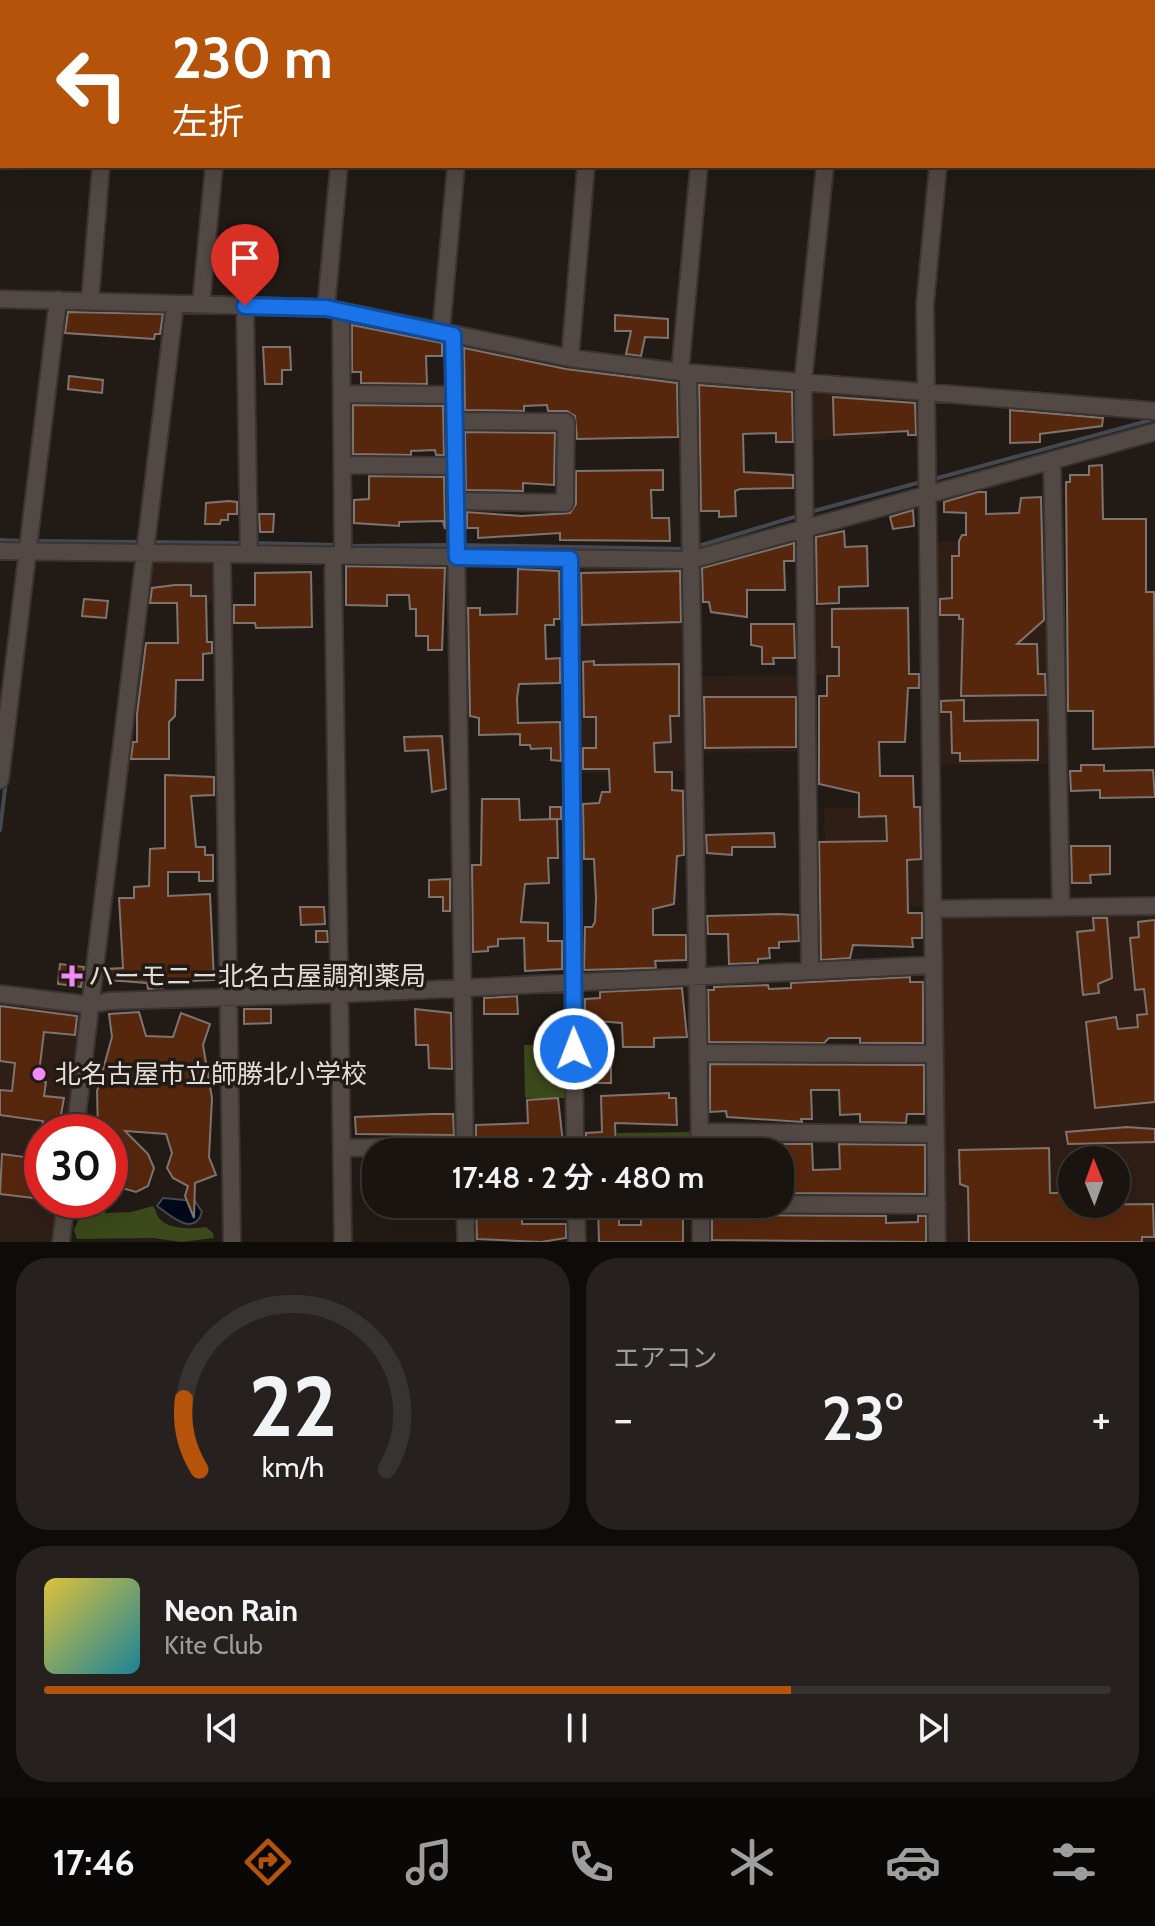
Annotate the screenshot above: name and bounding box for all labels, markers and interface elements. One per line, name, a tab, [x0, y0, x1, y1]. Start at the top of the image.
text: 230 m	[172, 24, 333, 92]
icon: left	[40, 32, 144, 136]
text: 左折	[172, 99, 244, 143]
pin	[211, 224, 279, 306]
icon: arrive	[223, 236, 267, 280]
place label: ハーモニー北名古屋調剤薬局	[88, 960, 426, 992]
marker: ハーモニー北名古屋調剤薬局	[63, 967, 81, 985]
position arrow	[532, 1007, 616, 1091]
place label: 北名古屋市立師勝北小学校	[55, 1058, 367, 1090]
marker: 北名古屋市立師勝北小学校	[30, 1065, 48, 1083]
speed limit sign: 30	[24, 1114, 128, 1218]
north arrow	[1058, 1146, 1130, 1218]
map controls	[1058, 1146, 1130, 1218]
text: 17:48 · 2 分 · 480 m	[452, 1159, 704, 1196]
text: エアコン	[614, 1342, 718, 1374]
text: 22	[249, 1356, 337, 1457]
text: 23°	[822, 1382, 903, 1455]
text: −	[614, 1392, 633, 1445]
text: +	[1092, 1392, 1111, 1445]
text: km/h	[261, 1449, 324, 1484]
text: Neon Rain	[164, 1592, 298, 1629]
text: Kite Club	[164, 1629, 263, 1661]
icon: previous	[200, 1706, 244, 1750]
icon: pause	[555, 1706, 599, 1750]
icon: next	[911, 1706, 955, 1750]
icon: directions	[240, 1834, 296, 1890]
icon: music	[401, 1834, 457, 1890]
icon: phone	[563, 1834, 619, 1890]
icon: climate	[724, 1834, 780, 1890]
icon: car	[885, 1834, 941, 1890]
icon: filters	[1046, 1834, 1102, 1890]
text: 17:46	[53, 1840, 135, 1884]

